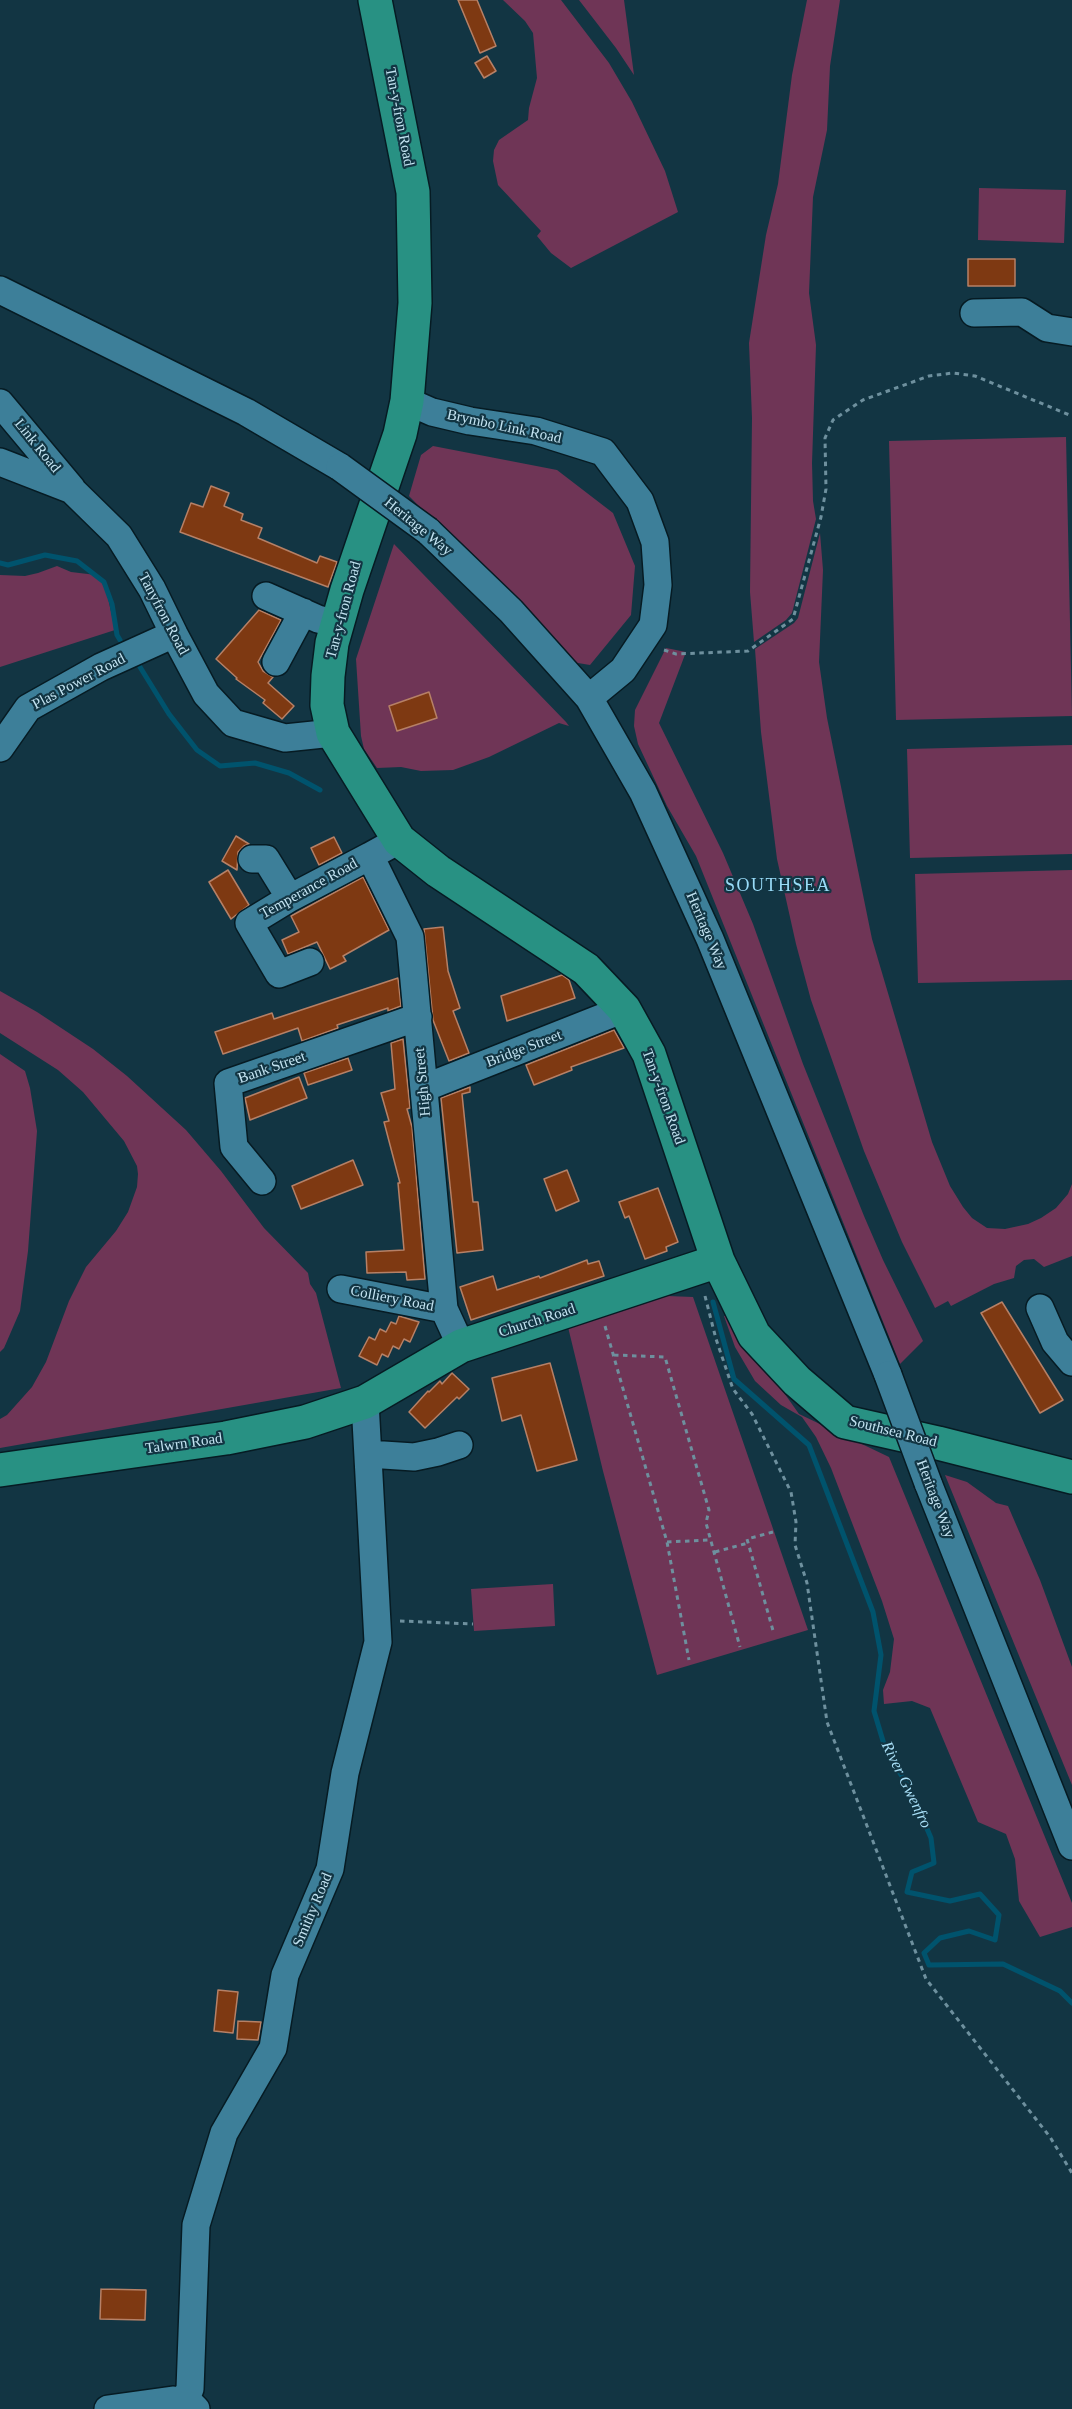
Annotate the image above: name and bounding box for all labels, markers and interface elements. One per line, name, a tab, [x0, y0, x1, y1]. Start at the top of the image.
street label: Tan-y-fron Road	[381, 66, 417, 168]
street label: Brymbo Link Road	[445, 406, 563, 448]
street label: Link Road	[10, 416, 64, 476]
street label: Heritage Way	[380, 494, 456, 560]
street label: Tan-y-fron Road	[322, 559, 366, 661]
street label: Tanyfron Road	[134, 570, 192, 658]
street label: Plas Power Road	[30, 650, 128, 714]
street label: Temperance Road	[257, 855, 361, 923]
district label: SOUTHSEA	[725, 875, 831, 897]
street label: Heritage Way	[682, 890, 730, 972]
street label: Bridge Street	[484, 1026, 564, 1072]
street label: High Street	[411, 1047, 435, 1117]
street label: Tan-y-fron Road	[637, 1047, 689, 1147]
street label: Bank Street	[236, 1048, 308, 1088]
street label: Colliery Road	[349, 1282, 435, 1316]
street label: Church Road	[496, 1300, 578, 1342]
street label: Southsea Road	[847, 1412, 939, 1452]
street label: Talwrn Road	[144, 1430, 224, 1458]
street label: Heritage Way	[912, 1457, 958, 1541]
water label: River Gwenfro	[877, 1739, 935, 1831]
street label: Smithy Road	[289, 1870, 337, 1950]

